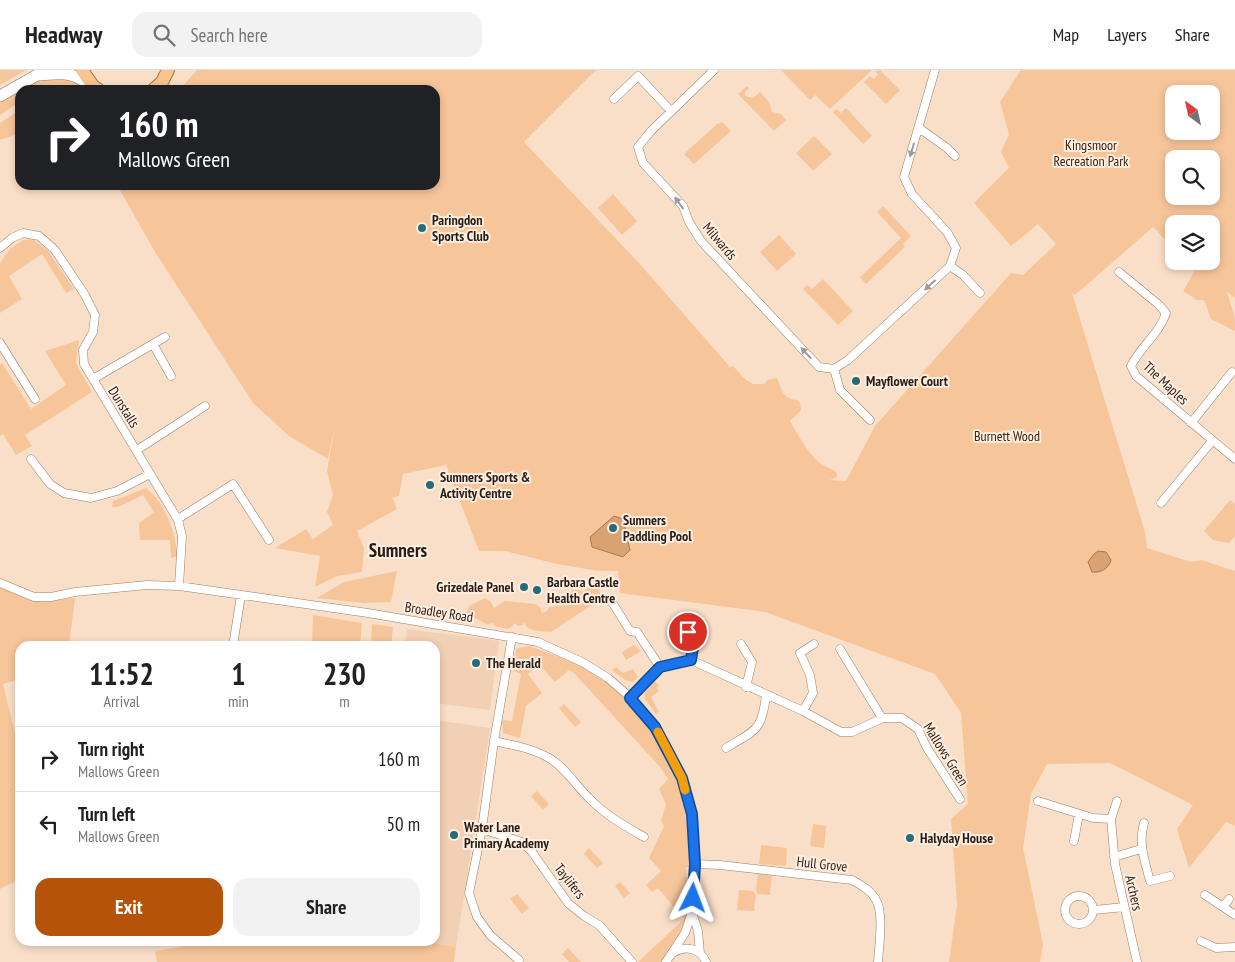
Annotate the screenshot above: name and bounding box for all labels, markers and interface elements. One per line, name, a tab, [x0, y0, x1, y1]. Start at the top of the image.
search box	[132, 12, 482, 57]
text: Headway	[25, 19, 102, 50]
icon: search	[150, 21, 178, 49]
text: Search here	[190, 23, 268, 47]
text: Map	[1053, 23, 1079, 46]
text: Layers	[1107, 23, 1147, 46]
text: Share	[1175, 23, 1210, 46]
north arrow	[1165, 85, 1220, 140]
map controls	[1165, 85, 1220, 270]
text: 160 m	[118, 101, 199, 147]
icon: right	[35, 105, 100, 170]
park label: Kingsmoor Recreation Park	[1054, 136, 1129, 170]
one-way arrow	[907, 143, 915, 158]
text: Mallows Green	[118, 145, 230, 173]
button: search	[1165, 150, 1220, 205]
one-way arrow	[674, 196, 684, 210]
place label: Paringdon Sports Club	[432, 211, 489, 245]
button: layers	[1165, 215, 1220, 270]
street label: Milwards	[699, 218, 741, 264]
marker: Paringdon Sports Club	[416, 222, 428, 234]
one-way arrow	[924, 279, 936, 291]
one-way arrow	[800, 347, 812, 359]
street label: The Maples	[1140, 357, 1193, 409]
place label: Mayflower Court	[866, 372, 948, 390]
marker: Mayflower Court	[850, 375, 862, 387]
street label: Dunstalls	[104, 383, 144, 431]
park label: Burnett Wood	[974, 427, 1040, 445]
place label: Sumners Sports & Activity Centre	[439, 468, 530, 502]
marker: Sumners Sports & Activity Centre	[424, 479, 436, 491]
place label: Sumners Paddling Pool	[623, 511, 692, 545]
marker: Sumners Paddling Pool	[607, 522, 619, 534]
district label: Sumners	[369, 538, 427, 562]
place label: Barbara Castle Health Centre	[547, 573, 619, 607]
place label: Grizedale Panel	[436, 578, 515, 596]
marker: Grizedale Panel	[518, 581, 530, 593]
marker: Barbara Castle Health Centre	[531, 584, 543, 596]
street label: Broadley Road	[404, 598, 474, 626]
pin	[667, 611, 709, 653]
icon: arrive	[674, 618, 702, 646]
text: 11:52	[89, 654, 154, 693]
text: 1	[231, 654, 246, 693]
text: 230	[323, 654, 366, 693]
place label: The Herald	[486, 654, 541, 672]
marker: The Herald	[470, 657, 482, 669]
text: Arrival	[103, 691, 140, 711]
text: min	[228, 691, 249, 711]
text: m	[339, 691, 350, 711]
street label: Mallows Green	[919, 719, 973, 789]
text: Turn right	[78, 737, 144, 761]
icon: right	[35, 745, 63, 773]
text: 160 m	[378, 747, 420, 771]
text: Mallows Green	[78, 761, 159, 781]
text: Turn left	[78, 802, 135, 826]
icon: left	[35, 810, 63, 838]
text: 50 m	[387, 812, 420, 836]
place label: Water Lane Primary Academy	[463, 818, 549, 852]
text: Mallows Green	[78, 826, 159, 846]
marker: Water Lane Primary Academy	[448, 829, 460, 841]
place label: Halyday House	[920, 829, 993, 847]
marker: Halyday House	[904, 832, 916, 844]
street label: Hull Grove	[796, 852, 848, 876]
street label: Taylifers	[551, 860, 590, 903]
position arrow	[666, 871, 718, 923]
street label: Archers	[1121, 873, 1147, 913]
button: Exit	[35, 878, 223, 936]
button: Share	[233, 878, 420, 936]

